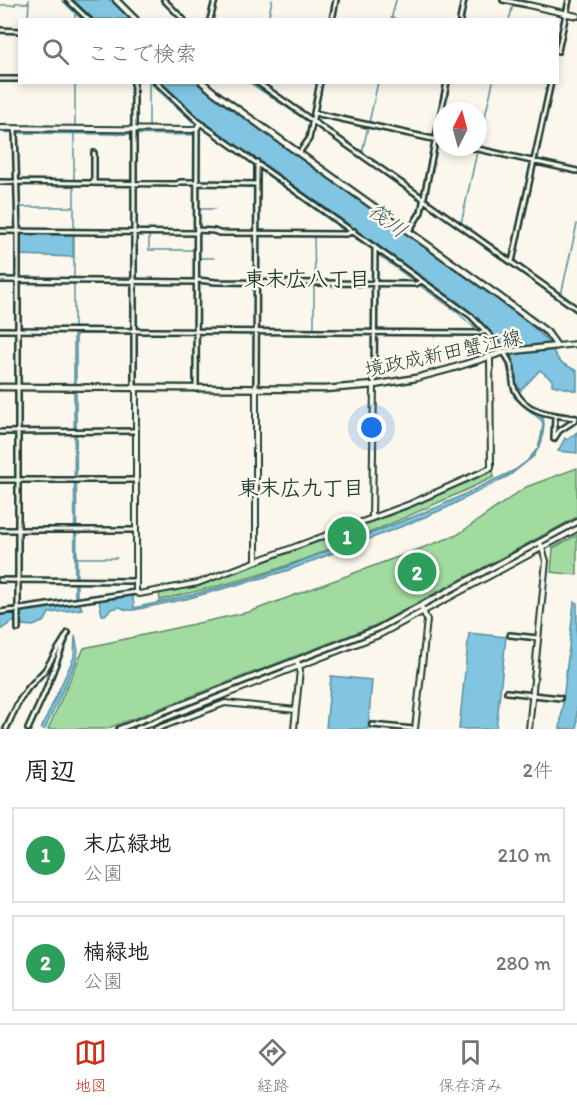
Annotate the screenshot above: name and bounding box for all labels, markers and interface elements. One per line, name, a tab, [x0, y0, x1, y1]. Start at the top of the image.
search box	[18, 18, 559, 84]
icon: search	[39, 35, 72, 68]
text: ここで検索	[87, 40, 197, 67]
north arrow	[433, 102, 487, 156]
water label: 筏川	[364, 197, 412, 243]
district label: 東末広八丁目	[244, 266, 370, 291]
street label: 境政成新田蟹江線	[362, 325, 524, 381]
your location	[357, 413, 386, 442]
district label: 東末広九丁目	[238, 475, 364, 500]
pin: 1	[328, 514, 366, 558]
pin: 2	[398, 550, 436, 594]
text: 周辺	[24, 755, 76, 787]
text: 2件	[522, 758, 553, 782]
text: 末広緑地	[83, 830, 171, 857]
text: 1	[41, 843, 50, 867]
text: 210 m	[498, 843, 551, 867]
text: 公園	[83, 861, 123, 885]
text: 楠緑地	[83, 938, 149, 965]
text: 2	[40, 951, 51, 975]
text: 280 m	[496, 951, 551, 975]
text: 公園	[83, 969, 123, 993]
tab: 地図	[74, 1036, 107, 1096]
tab: 経路	[256, 1036, 289, 1096]
tab: 保存済み	[438, 1036, 502, 1096]

